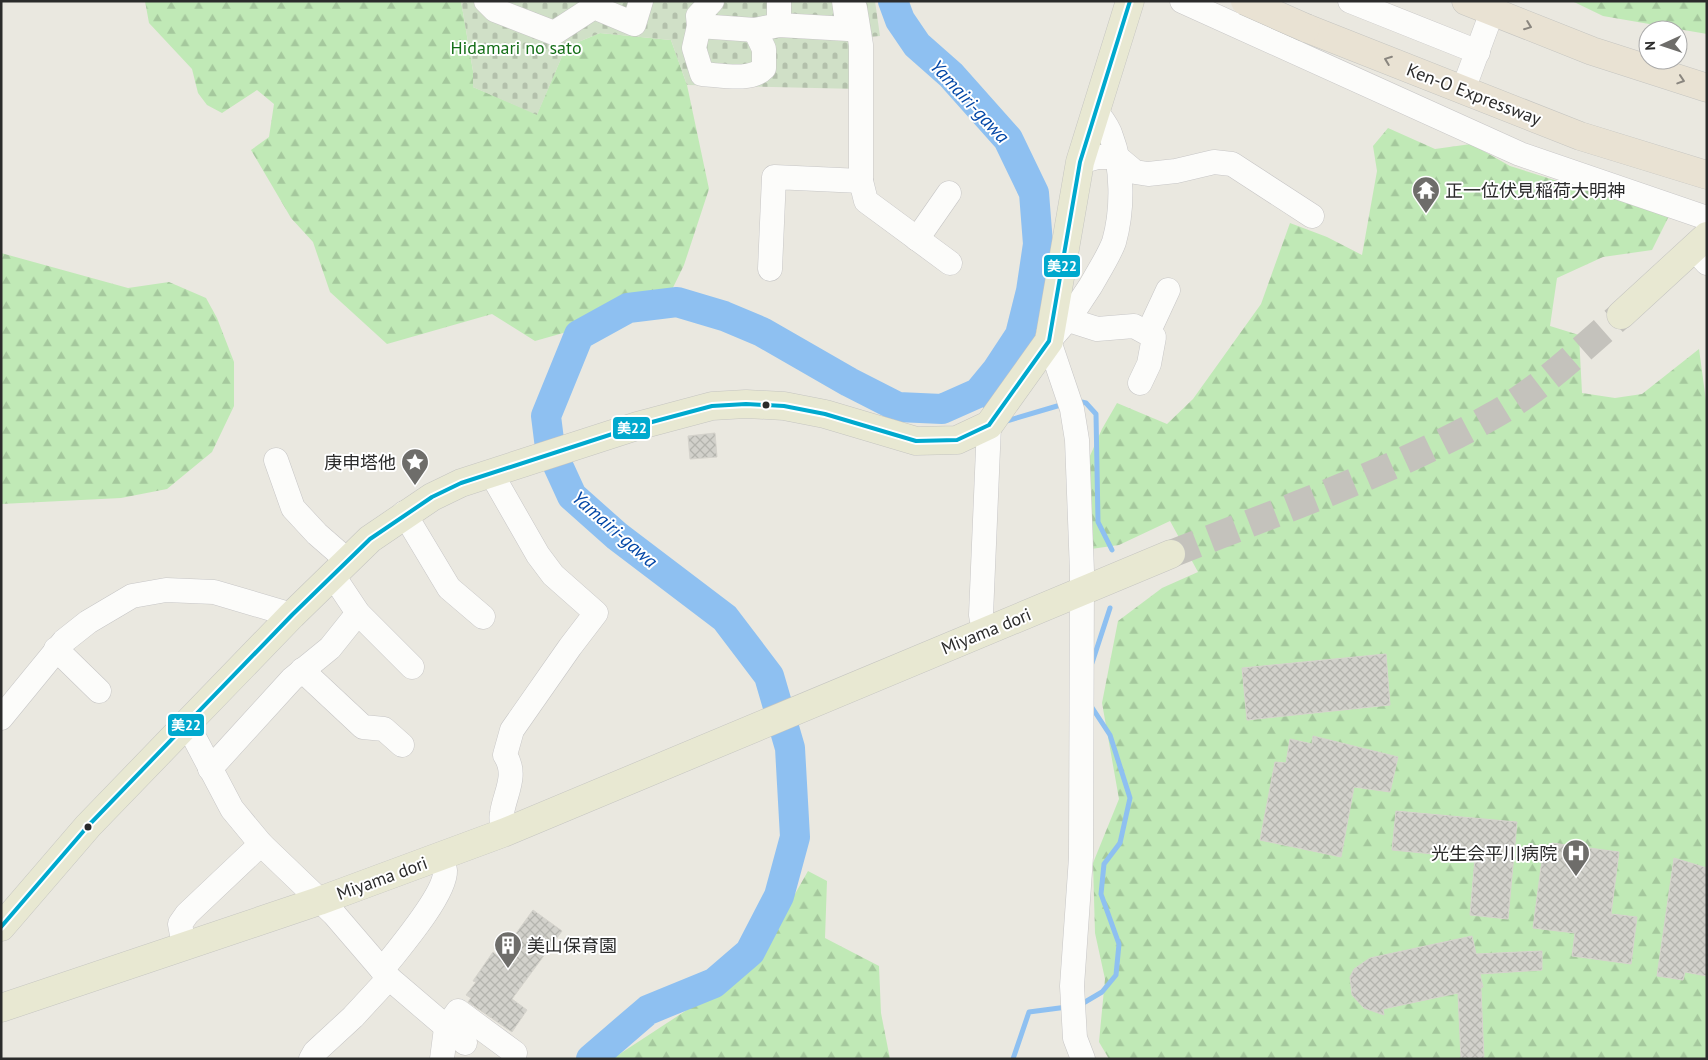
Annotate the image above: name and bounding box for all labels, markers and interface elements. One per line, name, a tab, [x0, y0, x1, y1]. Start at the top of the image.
one-way arrow	[1523, 19, 1532, 30]
north arrow	[1638, 20, 1688, 70]
park label: Hidamari no sato	[450, 36, 582, 59]
text: N	[1641, 41, 1659, 51]
water label: Yamairi-gawa	[925, 54, 1015, 148]
one-way arrow	[1384, 56, 1393, 66]
street label: Ken-O Expressway	[1403, 58, 1545, 130]
one-way arrow	[1676, 74, 1684, 84]
temple icon: 正一位伏見稲荷大明神	[1411, 175, 1441, 214]
place label: 正一位伏見稲荷大明神	[1445, 179, 1625, 202]
line badge: 美22	[1043, 254, 1081, 278]
text: 美22	[1047, 257, 1077, 275]
unlabelled marker	[761, 400, 771, 410]
line badge: 美22	[612, 416, 651, 440]
text: 美22	[617, 419, 647, 437]
place icon: 庚申塔他	[400, 447, 430, 486]
place label: 庚申塔他	[324, 451, 396, 474]
water label: Yamairi-gawa	[567, 485, 663, 573]
street label: Miyama dori	[938, 603, 1034, 659]
line badge: 美22	[167, 713, 205, 737]
text: 美22	[171, 716, 201, 734]
unlabelled marker	[83, 822, 93, 832]
hospital icon: 光生会平川病院	[1561, 838, 1591, 877]
place label: 光生会平川病院	[1431, 842, 1557, 865]
street label: Miyama dori	[333, 851, 431, 905]
building icon: 美山保育園	[493, 930, 523, 969]
place label: 美山保育園	[527, 934, 617, 957]

